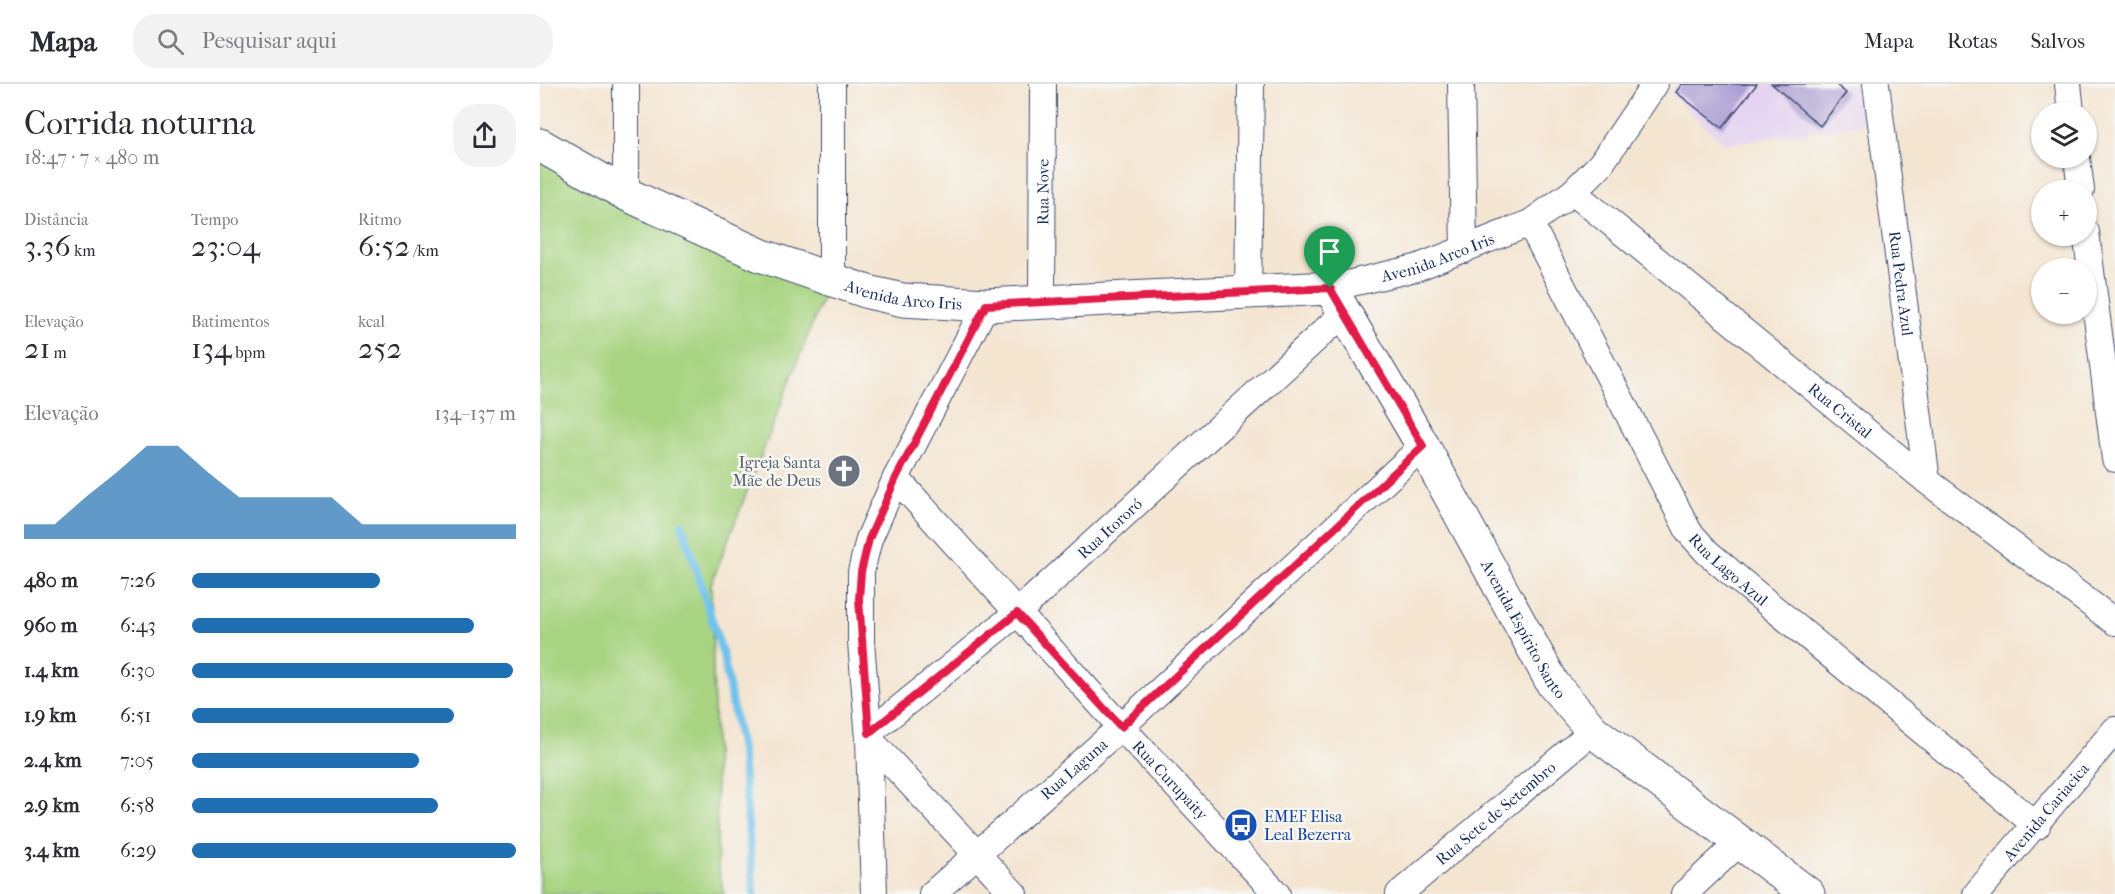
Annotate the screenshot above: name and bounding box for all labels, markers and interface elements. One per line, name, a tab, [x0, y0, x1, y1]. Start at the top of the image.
search box	[133, 14, 553, 68]
text: Mapa	[30, 25, 97, 58]
icon: search	[154, 25, 187, 58]
text: Pesquisar aqui	[202, 28, 337, 54]
text: Mapa	[1864, 29, 1914, 53]
text: Rotas	[1947, 29, 1997, 53]
text: Salvos	[2030, 29, 2085, 53]
map controls	[2031, 102, 2097, 324]
button: layers	[2031, 102, 2097, 168]
text: Corrida noturna	[24, 104, 255, 143]
button: share	[453, 104, 516, 167]
text: 18:47 · 7 × 480 m	[24, 146, 159, 169]
street label: Rua Nove	[1033, 159, 1052, 225]
button: +	[2031, 180, 2097, 246]
text: Distância	[24, 210, 88, 229]
text: Tempo	[191, 210, 238, 229]
text: Ritmo	[358, 210, 401, 229]
pin	[1304, 226, 1355, 288]
text: 3.36	[24, 229, 71, 264]
text: 23:04	[191, 229, 260, 264]
text: 6:52	[358, 229, 410, 264]
street label: Avenida Arco Iris	[1378, 229, 1497, 286]
street label: Rua Pedra Azul	[1885, 230, 1918, 338]
icon: arrive	[1313, 235, 1346, 268]
text: km	[71, 241, 96, 260]
text: /km	[410, 241, 439, 260]
button: −	[2031, 258, 2097, 324]
street label: Avenida Arco Iris	[842, 275, 963, 313]
text: Elevação	[24, 312, 84, 331]
text: Batimentos	[191, 312, 269, 331]
text: kcal	[358, 312, 385, 331]
text: 21	[24, 331, 50, 366]
text: 134	[191, 331, 232, 366]
text: 252	[358, 331, 402, 366]
text: m	[50, 343, 67, 362]
text: bpm	[232, 343, 265, 362]
street label: Rua Cristal	[1804, 378, 1877, 442]
text: Elevação	[24, 402, 99, 425]
text: 134–137 m	[434, 402, 516, 425]
place label: Igreja Santa Mãe de Deus	[733, 453, 822, 490]
church icon: Igreja Santa Mãe de Deus	[826, 453, 862, 489]
street label: Rua Itororó	[1073, 494, 1146, 562]
street label: Rua Lago Azul	[1685, 529, 1773, 610]
street label: Avenida Espírito Santo	[1477, 556, 1570, 702]
text: 480 m	[24, 569, 78, 592]
text: 7:26	[120, 569, 156, 592]
text: 960 m	[24, 614, 77, 637]
text: 6:43	[120, 614, 156, 637]
text: 1.4 km	[24, 659, 79, 682]
text: 6:30	[120, 659, 155, 682]
text: 1.9 km	[24, 704, 76, 727]
text: 6:51	[120, 704, 151, 727]
street label: Rua Laguna	[1036, 734, 1111, 803]
street label: Rua Curupaity	[1129, 736, 1213, 824]
text: 2.4 km	[24, 749, 82, 772]
text: 7:05	[120, 749, 154, 772]
street label: Rua Sete de Setembro	[1432, 757, 1559, 869]
street label: Avenida Cariacica	[1998, 758, 2093, 865]
text: 2.9 km	[24, 794, 80, 817]
text: 6:58	[120, 794, 154, 817]
bus stop icon: EMEF Elisa Leal Bezerra	[1223, 807, 1259, 843]
place label: EMEF Elisa Leal Bezerra	[1264, 807, 1352, 844]
text: 3.4 km	[24, 839, 80, 862]
text: 6:29	[120, 839, 156, 862]

